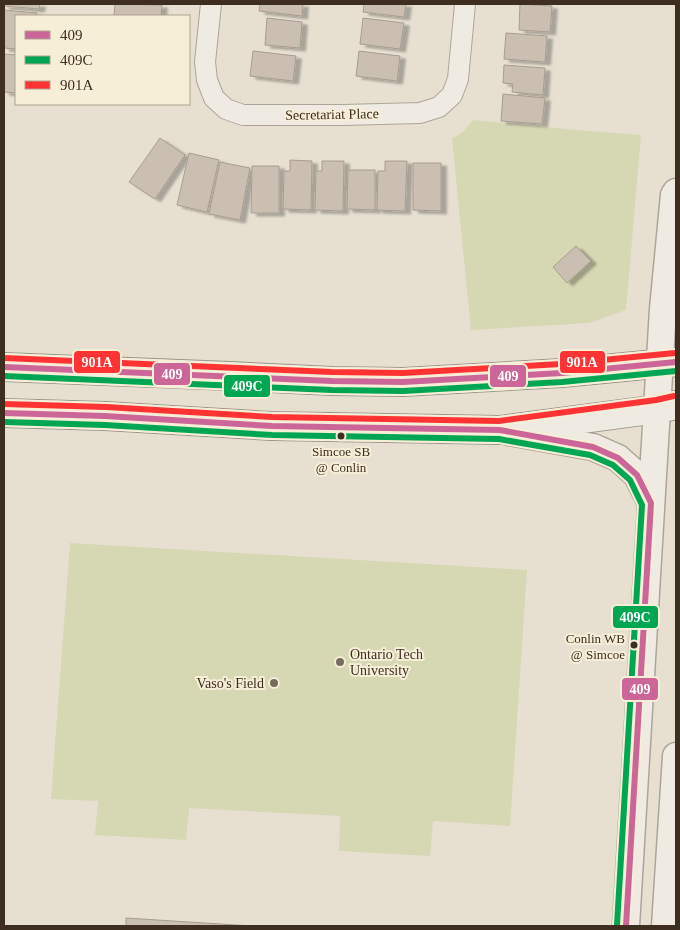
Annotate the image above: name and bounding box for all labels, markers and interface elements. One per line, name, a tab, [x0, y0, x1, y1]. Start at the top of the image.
legend	[15, 15, 190, 105]
text: 409	[60, 27, 83, 43]
text: 409C	[60, 52, 93, 68]
text: 901A	[60, 77, 94, 93]
street label: Secretariat Place	[285, 106, 379, 123]
line badge: 901A	[73, 350, 121, 374]
line badge: 901A	[559, 350, 606, 374]
text: 901A	[81, 355, 113, 370]
text: 901A	[566, 355, 598, 370]
line badge: 409	[153, 362, 191, 386]
line badge: 409	[489, 364, 527, 388]
text: 409	[162, 367, 183, 382]
text: 409	[498, 369, 519, 384]
line badge: 409C	[223, 374, 271, 398]
text: 409C	[231, 379, 263, 394]
marker: Simcoe SB @ Conlin	[336, 431, 346, 441]
place label: Simcoe SB @ Conlin	[312, 444, 370, 475]
line badge: 409C	[612, 605, 659, 629]
text: 409C	[619, 610, 651, 625]
place label: Conlin WB @ Simcoe	[566, 631, 625, 662]
marker: Conlin WB @ Simcoe	[629, 640, 639, 650]
place label: Ontario Tech University	[350, 647, 423, 678]
marker: Ontario Tech University	[334, 656, 346, 668]
place label: Vaso's Field	[197, 676, 264, 691]
marker: Vaso's Field	[268, 677, 280, 689]
line badge: 409	[621, 677, 659, 701]
text: 409	[630, 682, 651, 697]

